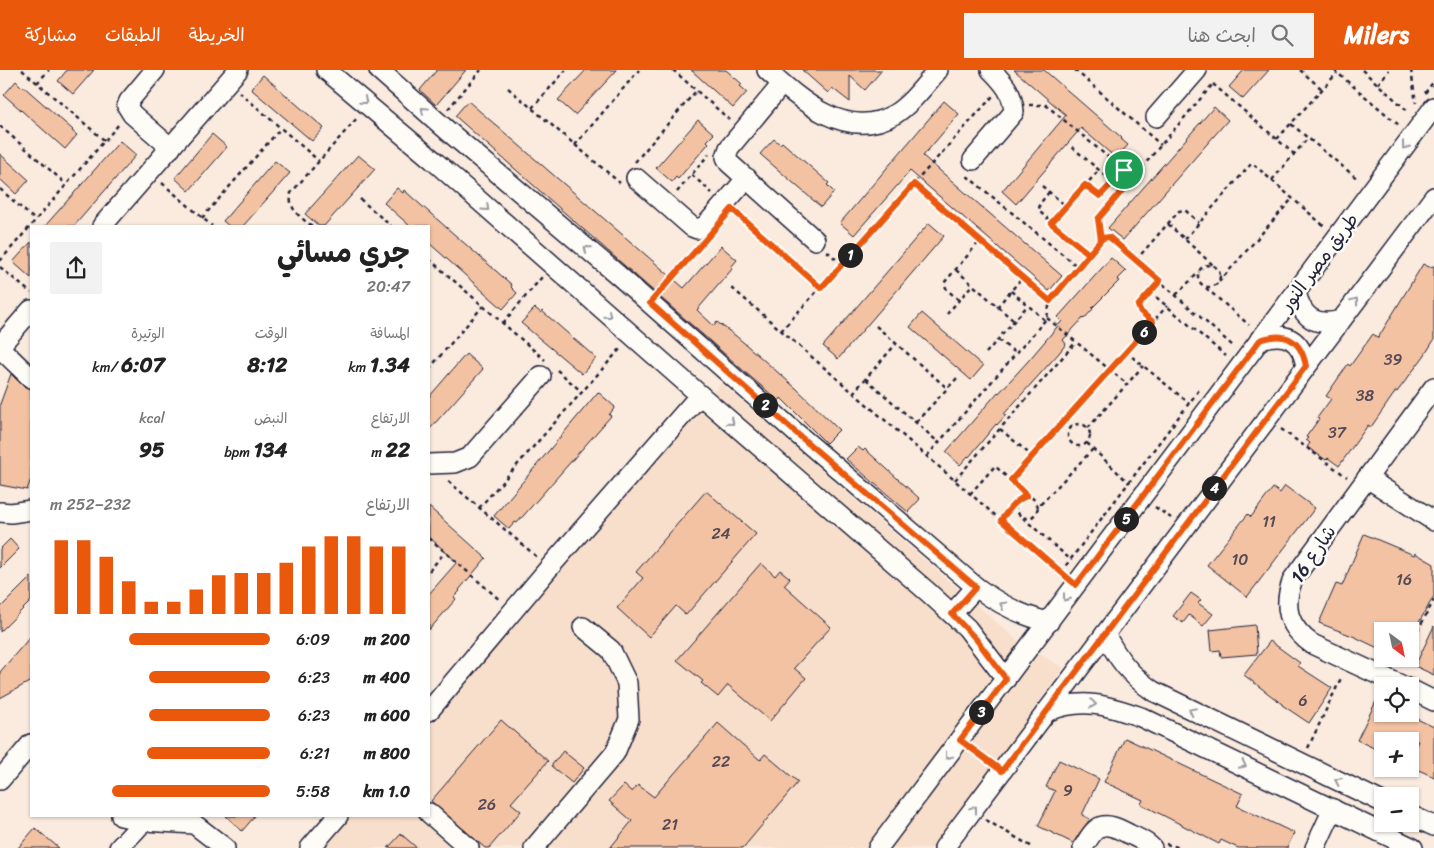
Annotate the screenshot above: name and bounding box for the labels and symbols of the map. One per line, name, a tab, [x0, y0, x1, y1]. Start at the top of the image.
one-way arrow	[358, 96, 367, 104]
one-way arrow	[420, 107, 429, 116]
one-way arrow	[1402, 140, 1411, 150]
pin	[1103, 149, 1145, 191]
one-way arrow	[481, 202, 490, 211]
street label: طريق مصر النور	[1269, 205, 1367, 320]
pin: 1	[838, 242, 862, 268]
one-way arrow	[584, 246, 593, 255]
one-way arrow	[1349, 297, 1358, 307]
one-way arrow	[603, 309, 612, 318]
pin: 6	[1132, 320, 1156, 344]
house number: 39	[1384, 345, 1402, 374]
house number: 38	[1356, 381, 1375, 410]
pin: 2	[752, 392, 778, 418]
one-way arrow	[725, 416, 734, 425]
house number: 37	[1328, 418, 1347, 447]
pin: 4	[1202, 476, 1226, 500]
pin: 5	[1114, 506, 1138, 532]
house number: 11	[1262, 507, 1276, 536]
street label: شارع 16	[1281, 518, 1345, 590]
house number: 24	[711, 519, 731, 548]
house number: 10	[1232, 545, 1248, 574]
house number: 16	[1396, 565, 1412, 594]
one-way arrow	[1064, 592, 1072, 601]
one-way arrow	[1000, 601, 1009, 611]
north arrow	[1374, 622, 1419, 668]
house number: 6	[1298, 686, 1308, 715]
one-way arrow	[1090, 698, 1098, 709]
pin: 3	[968, 700, 994, 724]
one-way arrow	[1188, 706, 1197, 717]
house number: 22	[712, 747, 730, 776]
one-way arrow	[945, 750, 953, 759]
one-way arrow	[1238, 759, 1247, 769]
house number: 9	[1063, 776, 1073, 805]
one-way arrow	[1335, 777, 1344, 787]
house number: 26	[478, 790, 496, 819]
one-way arrow	[968, 806, 976, 815]
house number: 21	[662, 810, 678, 839]

